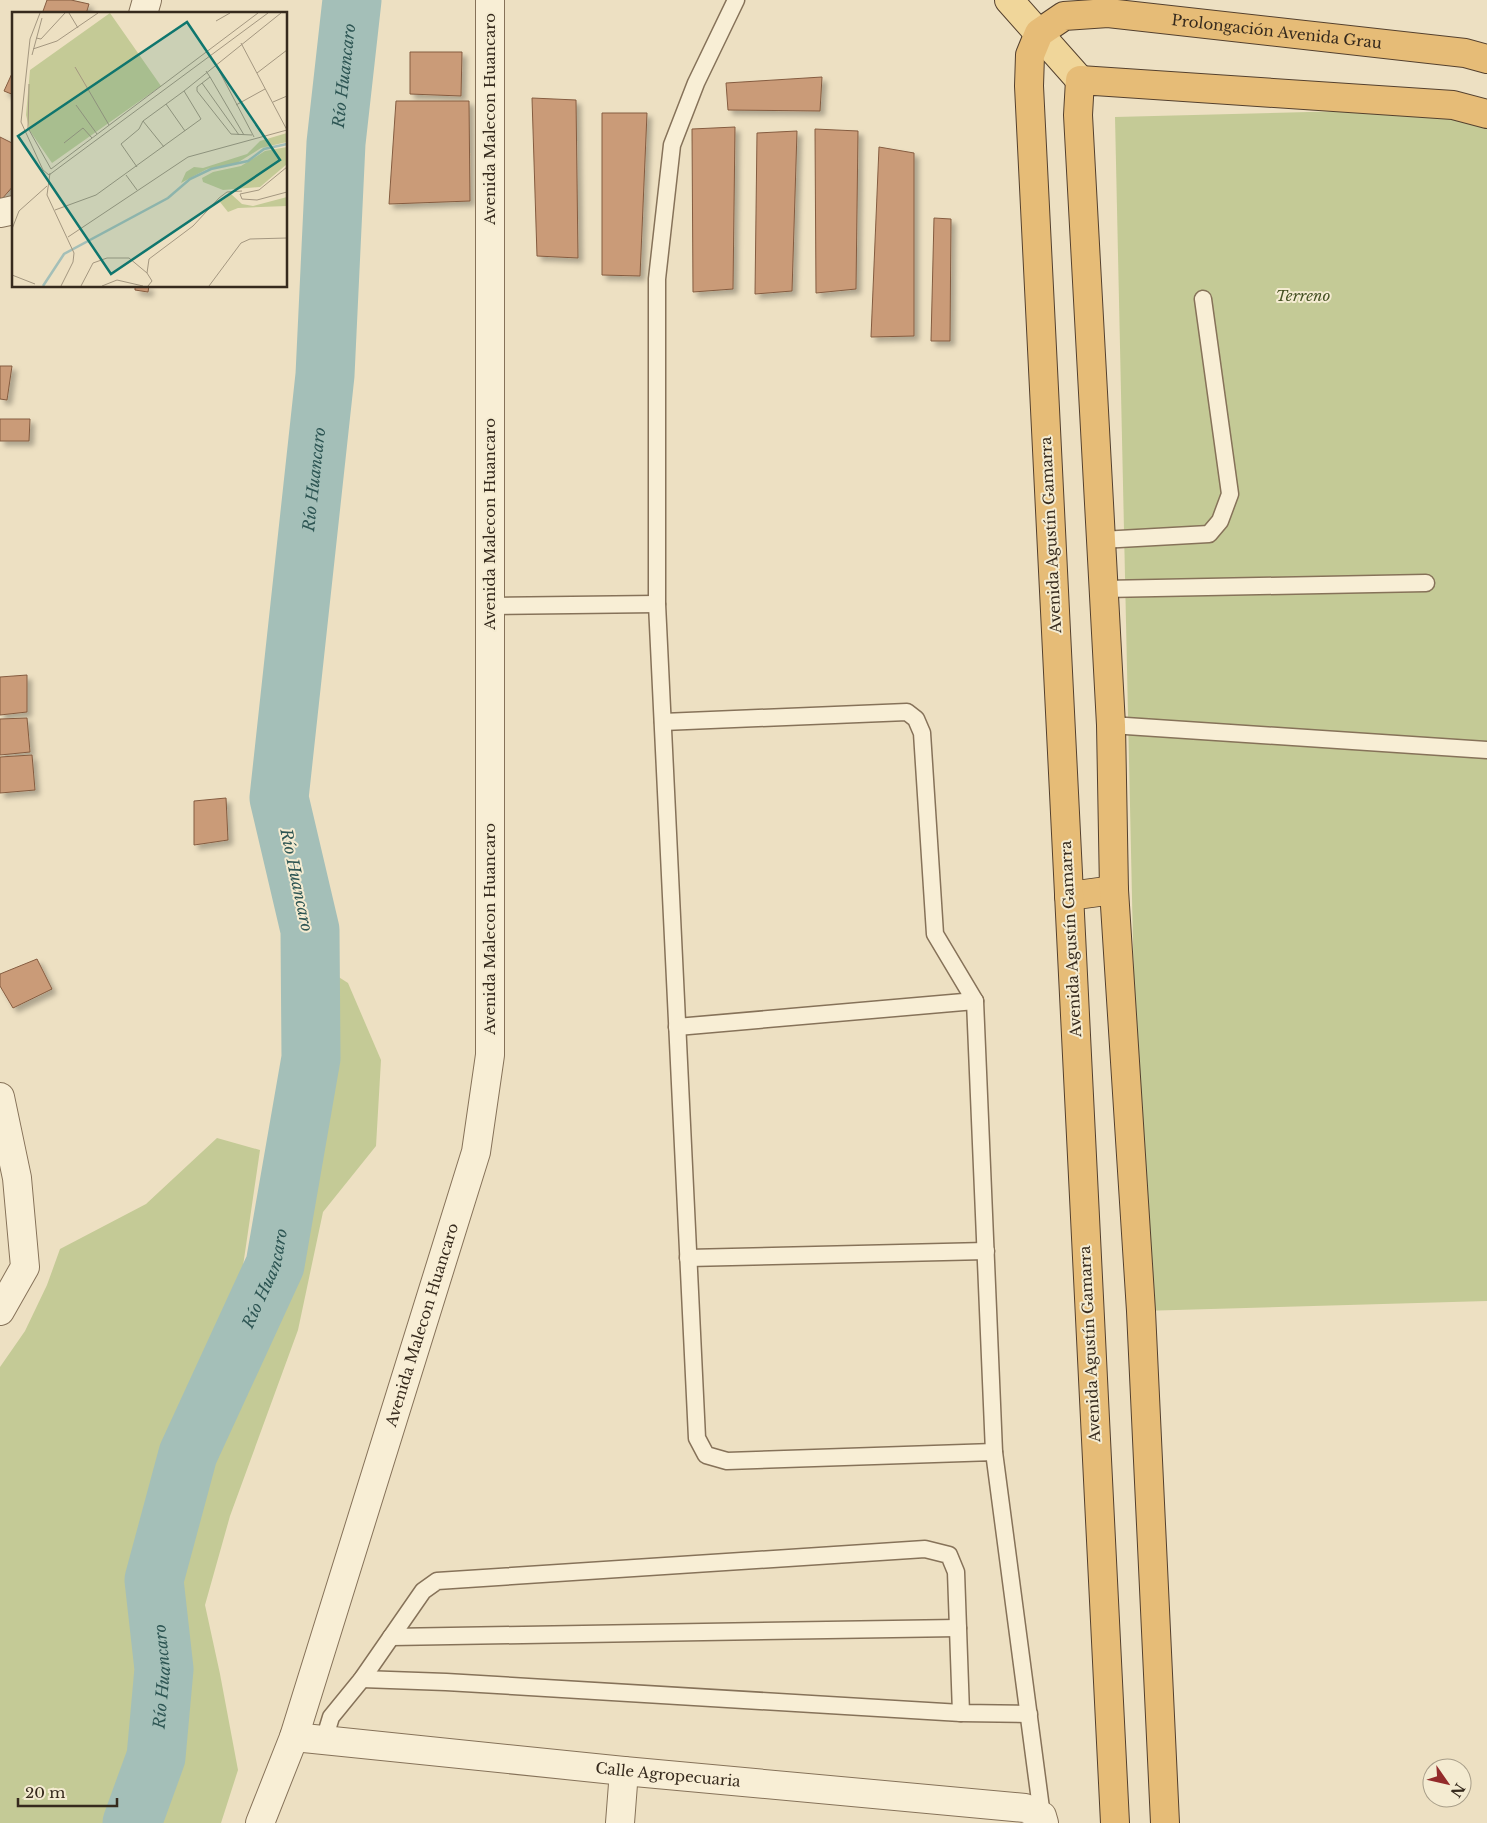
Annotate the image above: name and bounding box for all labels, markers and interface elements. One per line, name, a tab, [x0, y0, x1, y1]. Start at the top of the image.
street label: Prolongación Avenida Grau	[1171, 10, 1383, 53]
inset map	[12, 12, 288, 288]
street label: Avenida Malecon Huancaro	[480, 13, 499, 226]
water label: Río Huancaro	[328, 22, 359, 130]
park label: Terreno	[1276, 286, 1330, 305]
street label: Avenida Malecon Huancaro	[480, 418, 499, 631]
water label: Río Huancaro	[298, 426, 329, 534]
street label: Avenida Agustín Gamarra	[1036, 436, 1065, 635]
street label: Avenida Malecon Huancaro	[480, 823, 499, 1036]
water label: Río Huancaro	[276, 826, 318, 933]
street label: Avenida Agustín Gamarra	[1056, 840, 1085, 1039]
street label: Avenida Malecon Huancaro	[381, 1220, 462, 1430]
water label: Río Huancaro	[237, 1227, 291, 1332]
street label: Avenida Agustín Gamarra	[1075, 1245, 1104, 1444]
water label: Río Huancaro	[149, 1623, 174, 1731]
street label: Calle Agropecuaria	[595, 1758, 742, 1791]
north arrow	[1422, 1758, 1472, 1808]
scale bar	[18, 1776, 116, 1808]
text: N	[1447, 1780, 1469, 1801]
text: 20 m	[25, 1783, 65, 1802]

